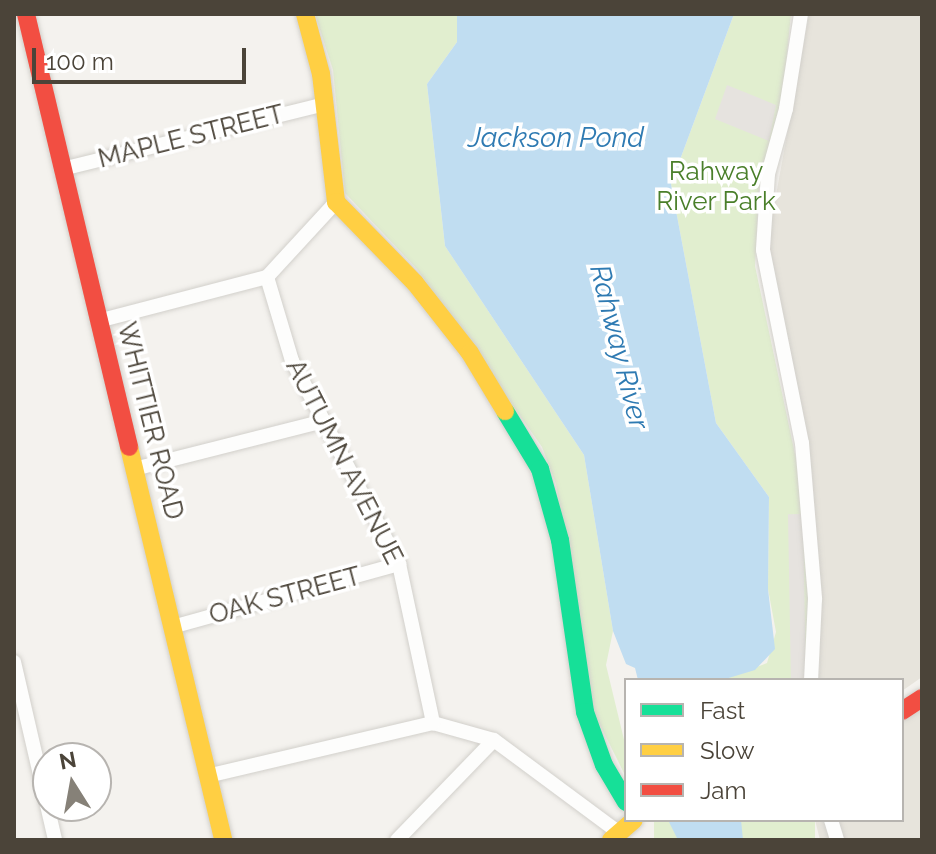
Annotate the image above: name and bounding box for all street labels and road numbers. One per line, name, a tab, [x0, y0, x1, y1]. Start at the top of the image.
street label: MAPLE STREET	[95, 99, 287, 175]
street label: WHITTIER ROAD	[110, 319, 190, 523]
street label: AUTUMN AVENUE	[279, 354, 409, 570]
street label: OAK STREET	[206, 561, 364, 631]

